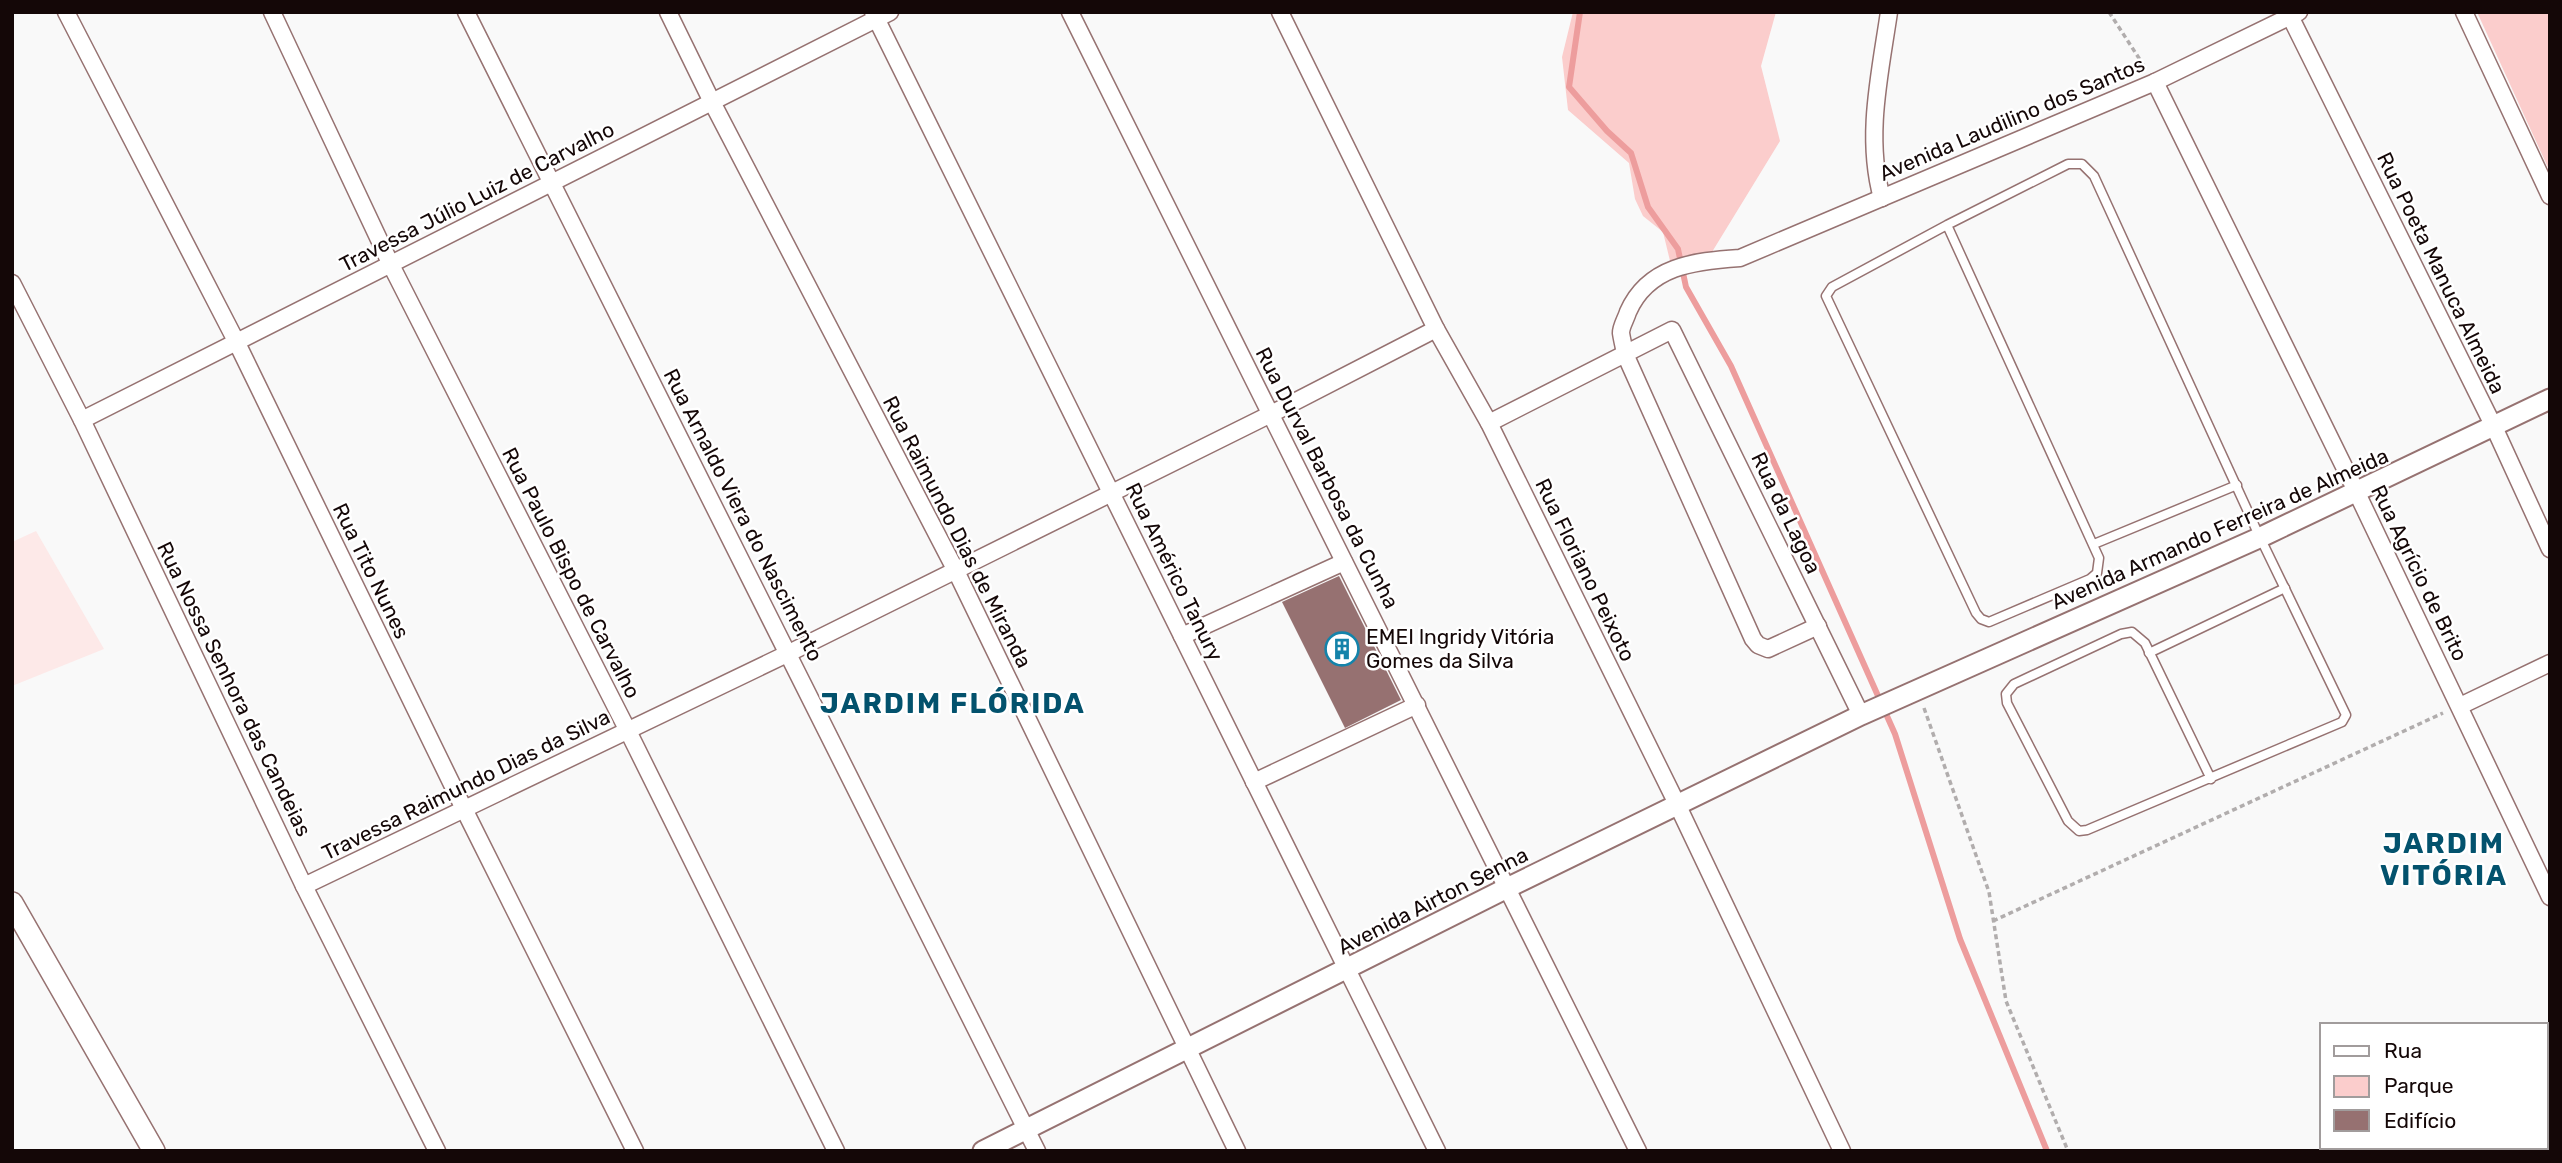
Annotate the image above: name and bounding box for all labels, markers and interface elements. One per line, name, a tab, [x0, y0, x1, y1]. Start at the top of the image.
street label: Avenida Laudilino dos Santos	[1875, 51, 2148, 186]
street label: Travessa Júlio Luiz de Carvalho	[335, 116, 618, 277]
street label: Rua Poeta Manuca Almeida	[2372, 148, 2511, 398]
street label: Rua Durval Barbosa da Cunha	[1251, 343, 1404, 613]
street label: Rua Arnaldo Viera do Nascimento	[659, 364, 828, 665]
street label: Rua Raimundo Dias de Miranda	[878, 392, 1037, 672]
street label: Rua Paulo Bispo de Carvalho	[497, 443, 646, 702]
street label: Avenida Armando Ferreira de Almeida	[2047, 443, 2392, 614]
street label: Rua da Lagoa	[1746, 448, 1827, 578]
street label: Rua Floriano Peixoto	[1530, 474, 1641, 665]
street label: Rua Américo Tanury	[1120, 479, 1229, 665]
street label: Rua Agrício de Brito	[2366, 481, 2473, 665]
street label: Rua Tito Nunes	[328, 499, 415, 643]
street label: Rua Nossa Senhora das Candeias	[152, 537, 317, 840]
place label: EMEI lngridy Vitória Gomes da Silva	[1366, 624, 1554, 673]
building icon: EMEI lngridy Vitória Gomes da Silva	[1323, 630, 1361, 668]
district label: JARDIM FLÓRIDA	[820, 687, 1086, 720]
street label: Travessa Raimundo Dias da Silva	[318, 704, 614, 865]
district label: JARDIM VITÓRIA	[2380, 827, 2508, 892]
street label: Avenida Airton Senna	[1334, 842, 1532, 959]
legend	[2320, 1023, 2548, 1149]
text: Rua	[2384, 1038, 2422, 1063]
text: Parque	[2384, 1073, 2454, 1098]
text: Edifício	[2384, 1108, 2456, 1133]

